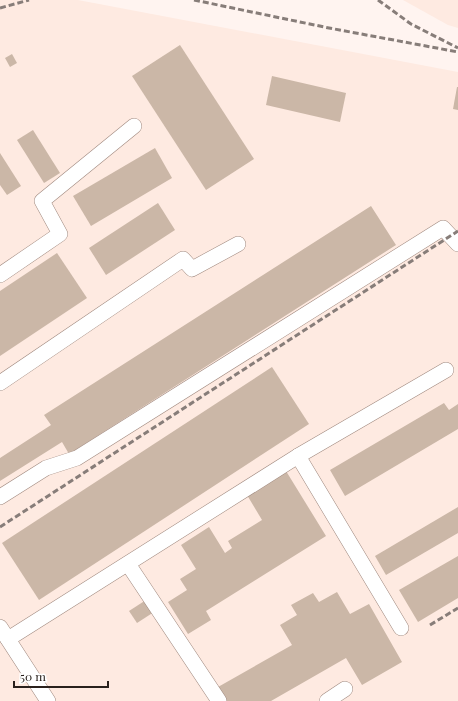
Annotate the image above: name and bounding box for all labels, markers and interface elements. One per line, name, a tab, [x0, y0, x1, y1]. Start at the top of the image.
scale bar	[14, 663, 108, 689]
text: 50 m	[20, 668, 46, 684]

